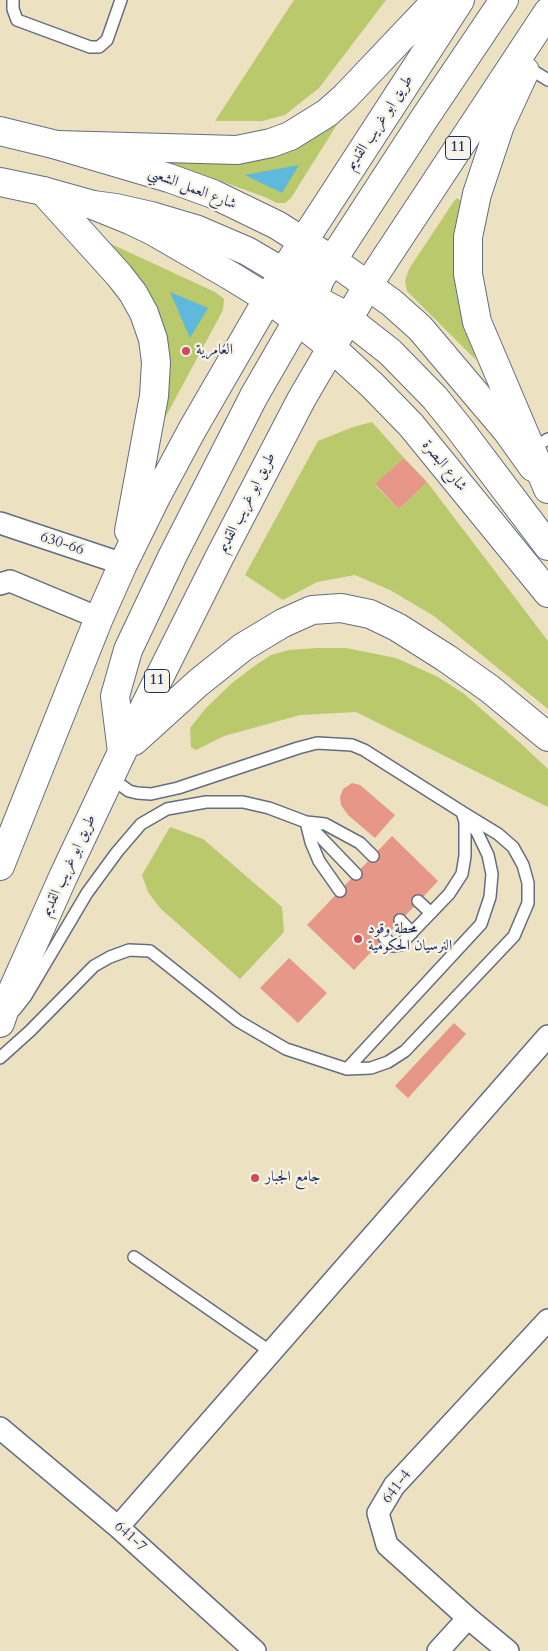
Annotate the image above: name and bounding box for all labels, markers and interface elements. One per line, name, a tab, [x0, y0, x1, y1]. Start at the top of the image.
street label: طريق ابو غريب القديم	[343, 72, 417, 174]
road number: 11	[446, 136, 470, 160]
street label: شارع العمل الشعبي	[145, 164, 239, 214]
place label: العامرية	[196, 342, 233, 360]
marker: العامرية	[180, 345, 192, 357]
street label: شارع البصرة	[418, 437, 470, 495]
street label: طريق ابو غريب القديم	[214, 450, 280, 556]
street label: 630-66	[38, 528, 86, 560]
road number: 11	[144, 669, 170, 692]
street label: طريق ابو غريب القديم	[38, 812, 100, 920]
place label: محطة وقود النرسيان الحكومية	[368, 921, 452, 956]
marker: محطة وقود النرسيان الحكومية	[352, 933, 364, 945]
place label: جامع الجبار	[265, 1169, 321, 1187]
marker: جامع الجبار	[249, 1172, 261, 1184]
street label: 641-4	[379, 1467, 415, 1507]
street label: 641-7	[110, 1518, 150, 1556]

